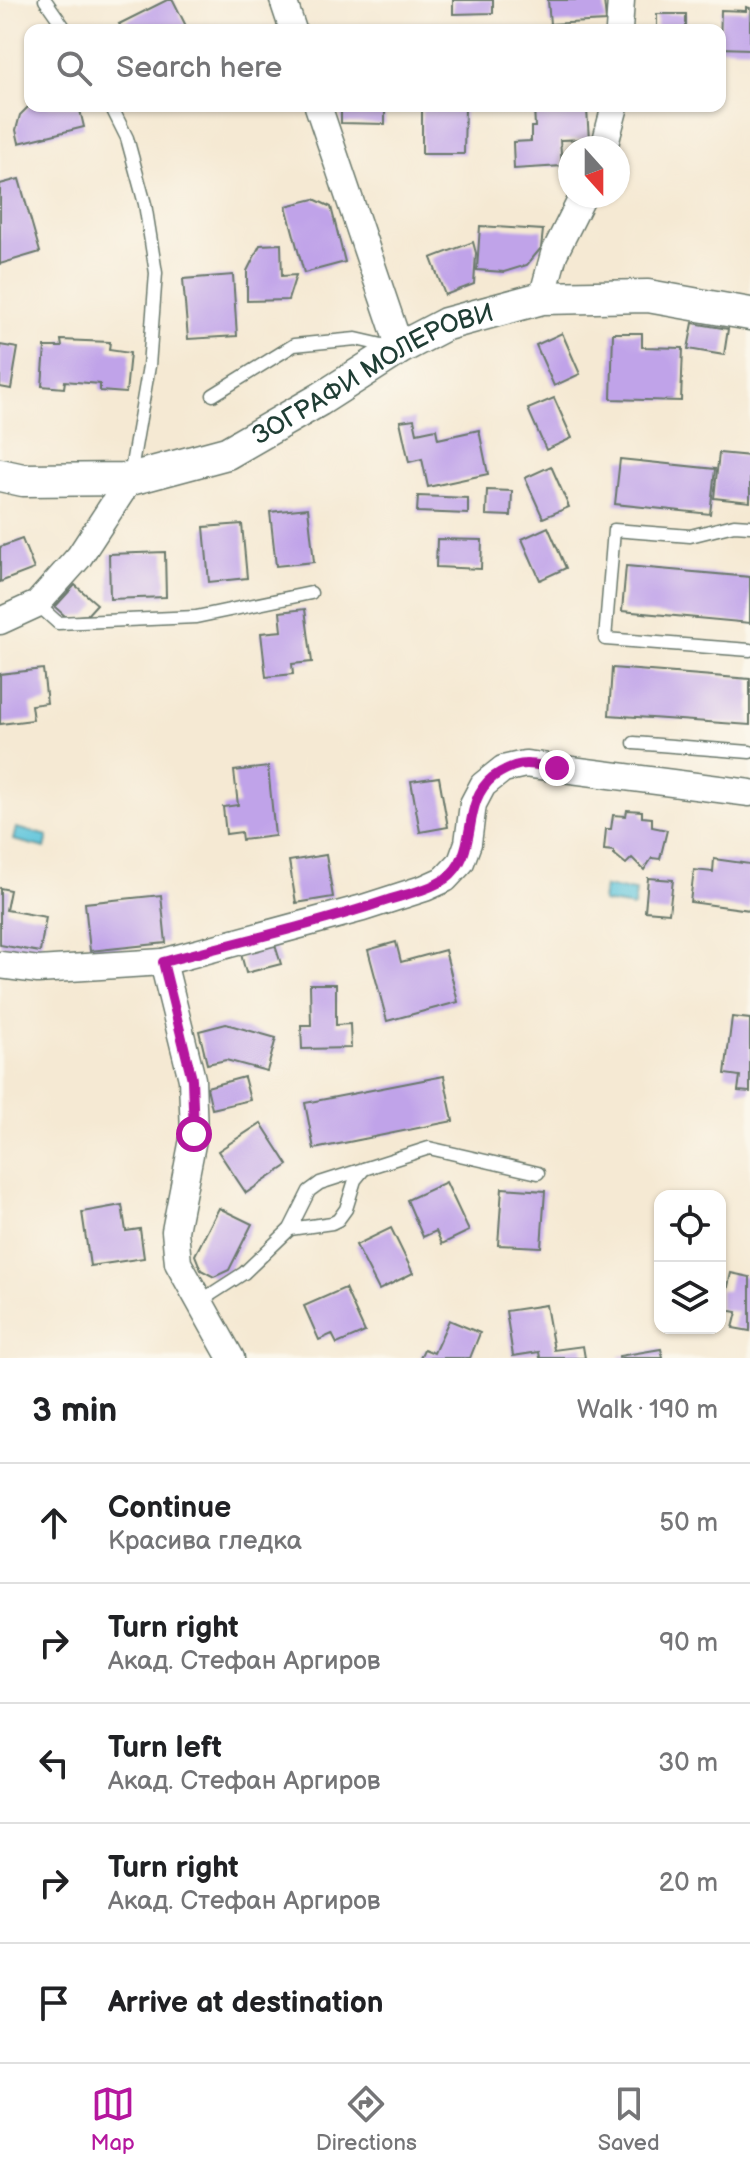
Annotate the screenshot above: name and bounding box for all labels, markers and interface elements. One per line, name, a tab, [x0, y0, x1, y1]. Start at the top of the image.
search box	[24, 24, 726, 112]
icon: search	[52, 46, 96, 90]
text: Search here	[116, 50, 282, 86]
north arrow	[558, 136, 630, 208]
street label: ЗОГРАФИ МОЛЕРОВИ	[247, 298, 497, 452]
route end	[539, 750, 575, 786]
route start	[176, 1116, 212, 1152]
map controls	[654, 1190, 726, 1334]
button: locate	[654, 1190, 726, 1262]
button: layers	[654, 1262, 726, 1334]
text: 3 min	[32, 1390, 117, 1431]
text: Walk · 190 m	[577, 1395, 718, 1426]
text: Continue	[108, 1490, 231, 1526]
icon: ahead	[32, 1501, 76, 1545]
text: 50 m	[659, 1508, 718, 1539]
text: Красива гледка	[108, 1526, 302, 1557]
text: Turn right	[108, 1610, 239, 1646]
icon: right	[32, 1621, 76, 1665]
text: 90 m	[659, 1628, 718, 1659]
text: Акад. Стефан Аргиров	[108, 1646, 380, 1677]
text: Turn left	[108, 1730, 222, 1766]
icon: left	[32, 1741, 76, 1785]
text: 30 m	[658, 1748, 718, 1779]
text: Акад. Стефан Аргиров	[108, 1766, 380, 1797]
text: Turn right	[108, 1850, 239, 1886]
icon: right	[32, 1861, 76, 1905]
text: 20 m	[659, 1868, 718, 1899]
text: Акад. Стефан Аргиров	[108, 1886, 380, 1917]
icon: arrive	[32, 1981, 76, 2025]
text: Arrive at destination	[108, 1985, 384, 2021]
tab: Map	[90, 2082, 135, 2157]
tab: Directions	[316, 2082, 417, 2157]
tab: Saved	[598, 2082, 660, 2157]

